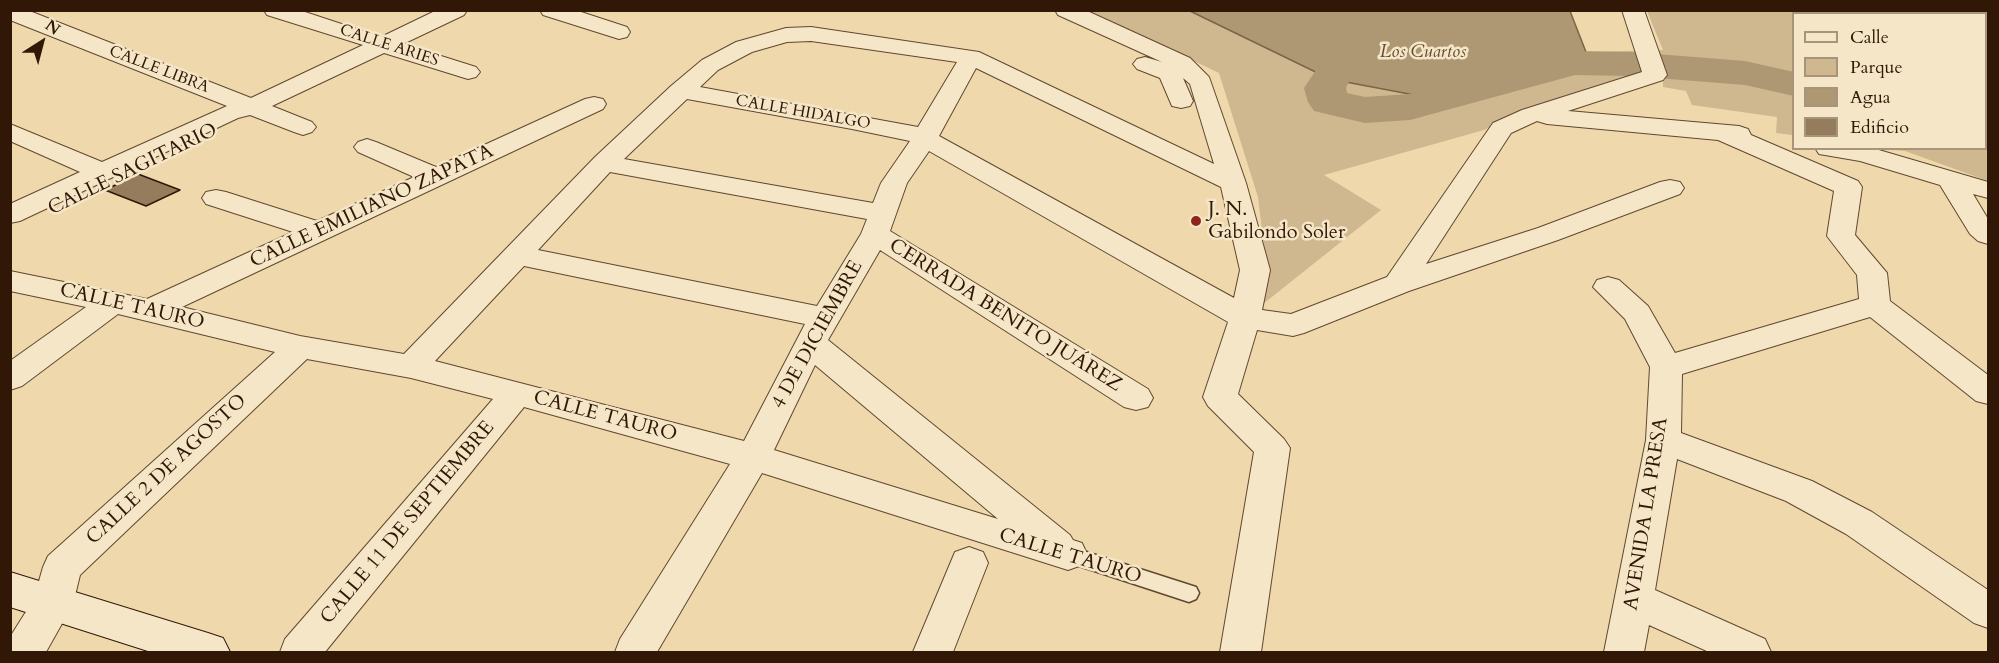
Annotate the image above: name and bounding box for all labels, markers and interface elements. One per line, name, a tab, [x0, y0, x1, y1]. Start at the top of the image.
north arrow	[12, 12, 72, 72]
legend	[1792, 12, 1987, 150]
text: N	[40, 14, 65, 40]
street label: CALLE ARIES	[337, 21, 441, 71]
text: Calle	[1850, 25, 1889, 50]
street label: CALLE LIBRA	[106, 42, 212, 98]
water label: Los Cuartos	[1380, 42, 1466, 64]
text: Parque	[1850, 55, 1903, 80]
text: Agua	[1850, 85, 1891, 110]
street label: CALLE HIDALGO	[734, 92, 872, 134]
text: Edificio	[1850, 115, 1909, 140]
street label: CALLE SAGITARIO	[45, 119, 221, 221]
street label: CALLE EMILIANO ZAPATA	[247, 140, 497, 274]
place label: J. N. Gabilondo Soler	[1208, 198, 1345, 245]
marker: J. N. Gabilondo Soler	[1189, 214, 1203, 228]
street label: CERRADA BENITO JUÁREZ	[884, 234, 1126, 398]
street label: 4 DE DICIEMBRE	[767, 257, 869, 413]
street label: CALLE TAURO	[57, 279, 207, 335]
street label: CALLE TAURO	[531, 386, 679, 448]
street label: CALLE 2 DE AGOSTO	[82, 390, 252, 550]
street label: CALLE 11 DE SEPTIEMBRE	[316, 416, 500, 630]
street label: AVENIDA LA PRESA	[1620, 416, 1674, 612]
street label: CALLE TAURO	[996, 524, 1144, 590]

